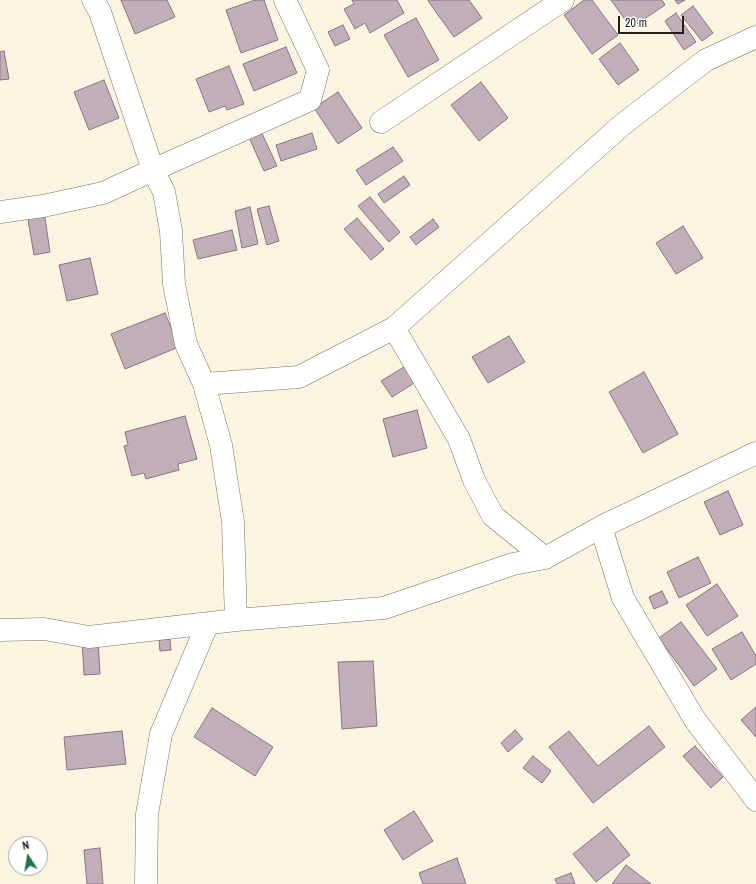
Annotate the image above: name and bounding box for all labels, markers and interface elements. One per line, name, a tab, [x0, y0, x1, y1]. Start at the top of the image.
scale bar	[620, 8, 686, 34]
text: 20 m	[625, 15, 647, 31]
north arrow	[8, 836, 48, 876]
text: N	[21, 838, 30, 853]

